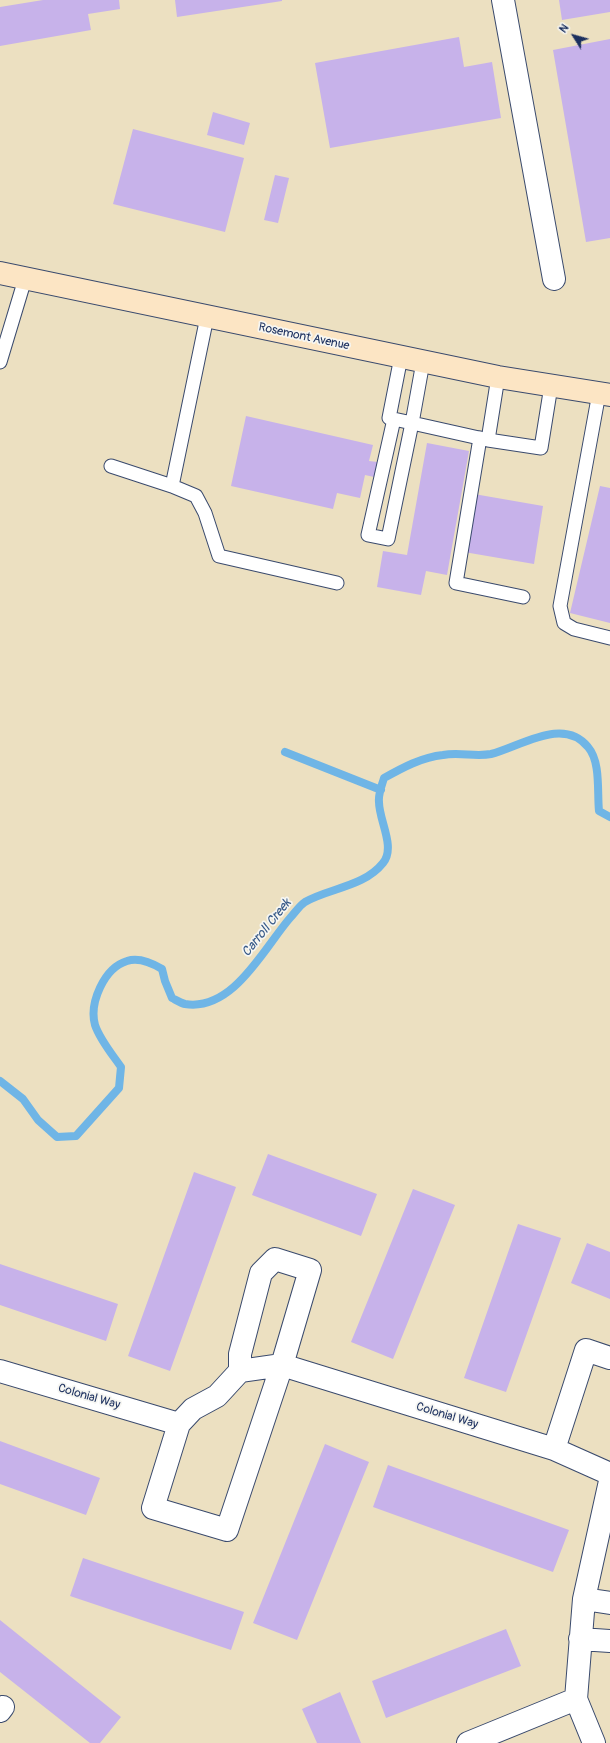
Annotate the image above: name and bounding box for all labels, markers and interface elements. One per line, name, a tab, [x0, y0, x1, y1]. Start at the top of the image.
north arrow	[554, 16, 594, 56]
text: N	[557, 22, 571, 35]
street label: Rosemont Avenue	[257, 320, 351, 354]
water label: Carroll Creek	[239, 896, 295, 960]
street label: Colonial Way	[56, 1381, 122, 1413]
street label: Colonial Way	[414, 1400, 480, 1432]

